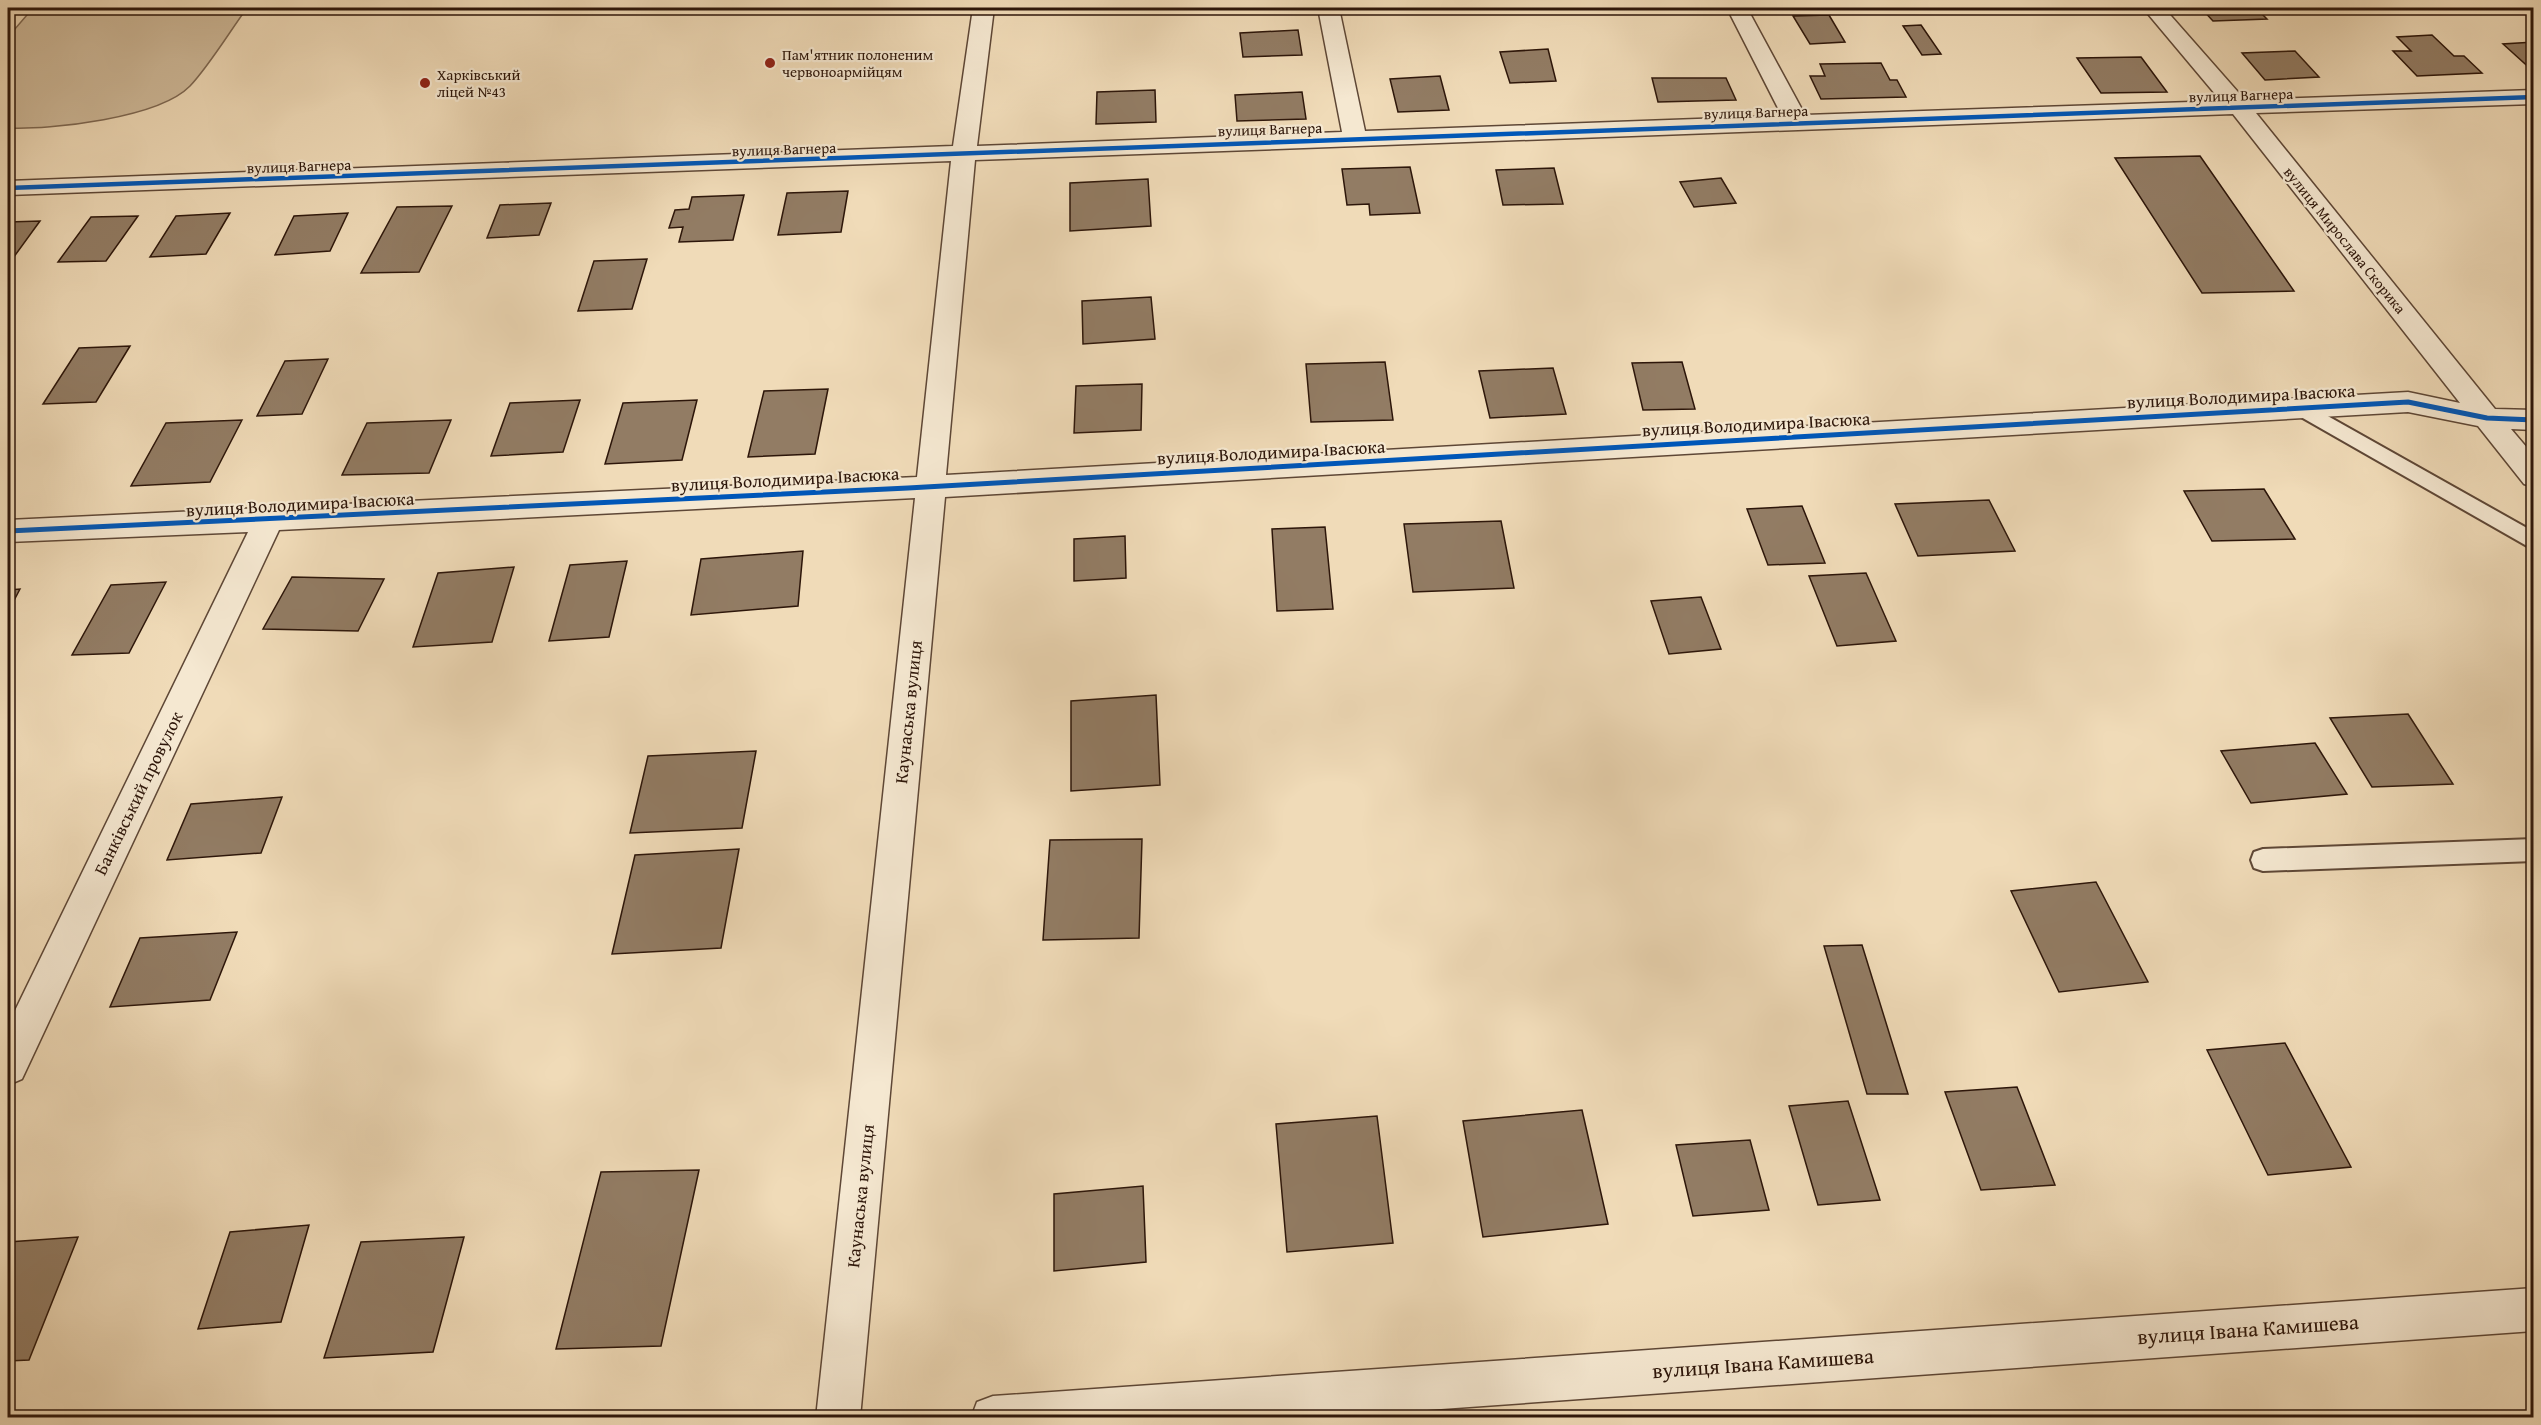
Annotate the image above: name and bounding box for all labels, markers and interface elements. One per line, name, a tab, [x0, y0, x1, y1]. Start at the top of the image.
place label: Пам'ятник полоненим червоноармійцям	[782, 44, 933, 82]
marker: Пам'ятник полоненим червоноармійцям	[763, 56, 777, 70]
place label: Харківський ліцей №43	[437, 64, 520, 102]
marker: Харківський ліцей №43	[418, 76, 432, 90]
street label: вулиця Вагнера	[2188, 83, 2294, 107]
street label: вулиця Вагнера	[1703, 100, 1809, 124]
street label: вулиця Вагнера	[1217, 117, 1323, 141]
street label: вулиця Вагнера	[731, 137, 837, 161]
street label: вулиця Вагнера	[246, 154, 352, 178]
street label: вулиця Мирослава Скорика	[2279, 162, 2411, 319]
street label: вулиця Володимира Івасюка	[2126, 377, 2356, 415]
street label: вулиця Володимира Івасюка	[1641, 405, 1871, 443]
street label: вулиця Володимира Івасюка	[1156, 433, 1386, 471]
street label: вулиця Володимира Івасюка	[670, 460, 900, 498]
street label: вулиця Володимира Івасюка	[185, 485, 415, 523]
street label: Каунаська вулиця	[887, 639, 929, 785]
street label: Банківський провулок	[87, 706, 190, 879]
street label: Каунаська вулиця	[839, 1123, 881, 1269]
street label: вулиця Івана Камишева	[2136, 1306, 2360, 1352]
street label: вулиця Івана Камишева	[1651, 1340, 1875, 1386]

